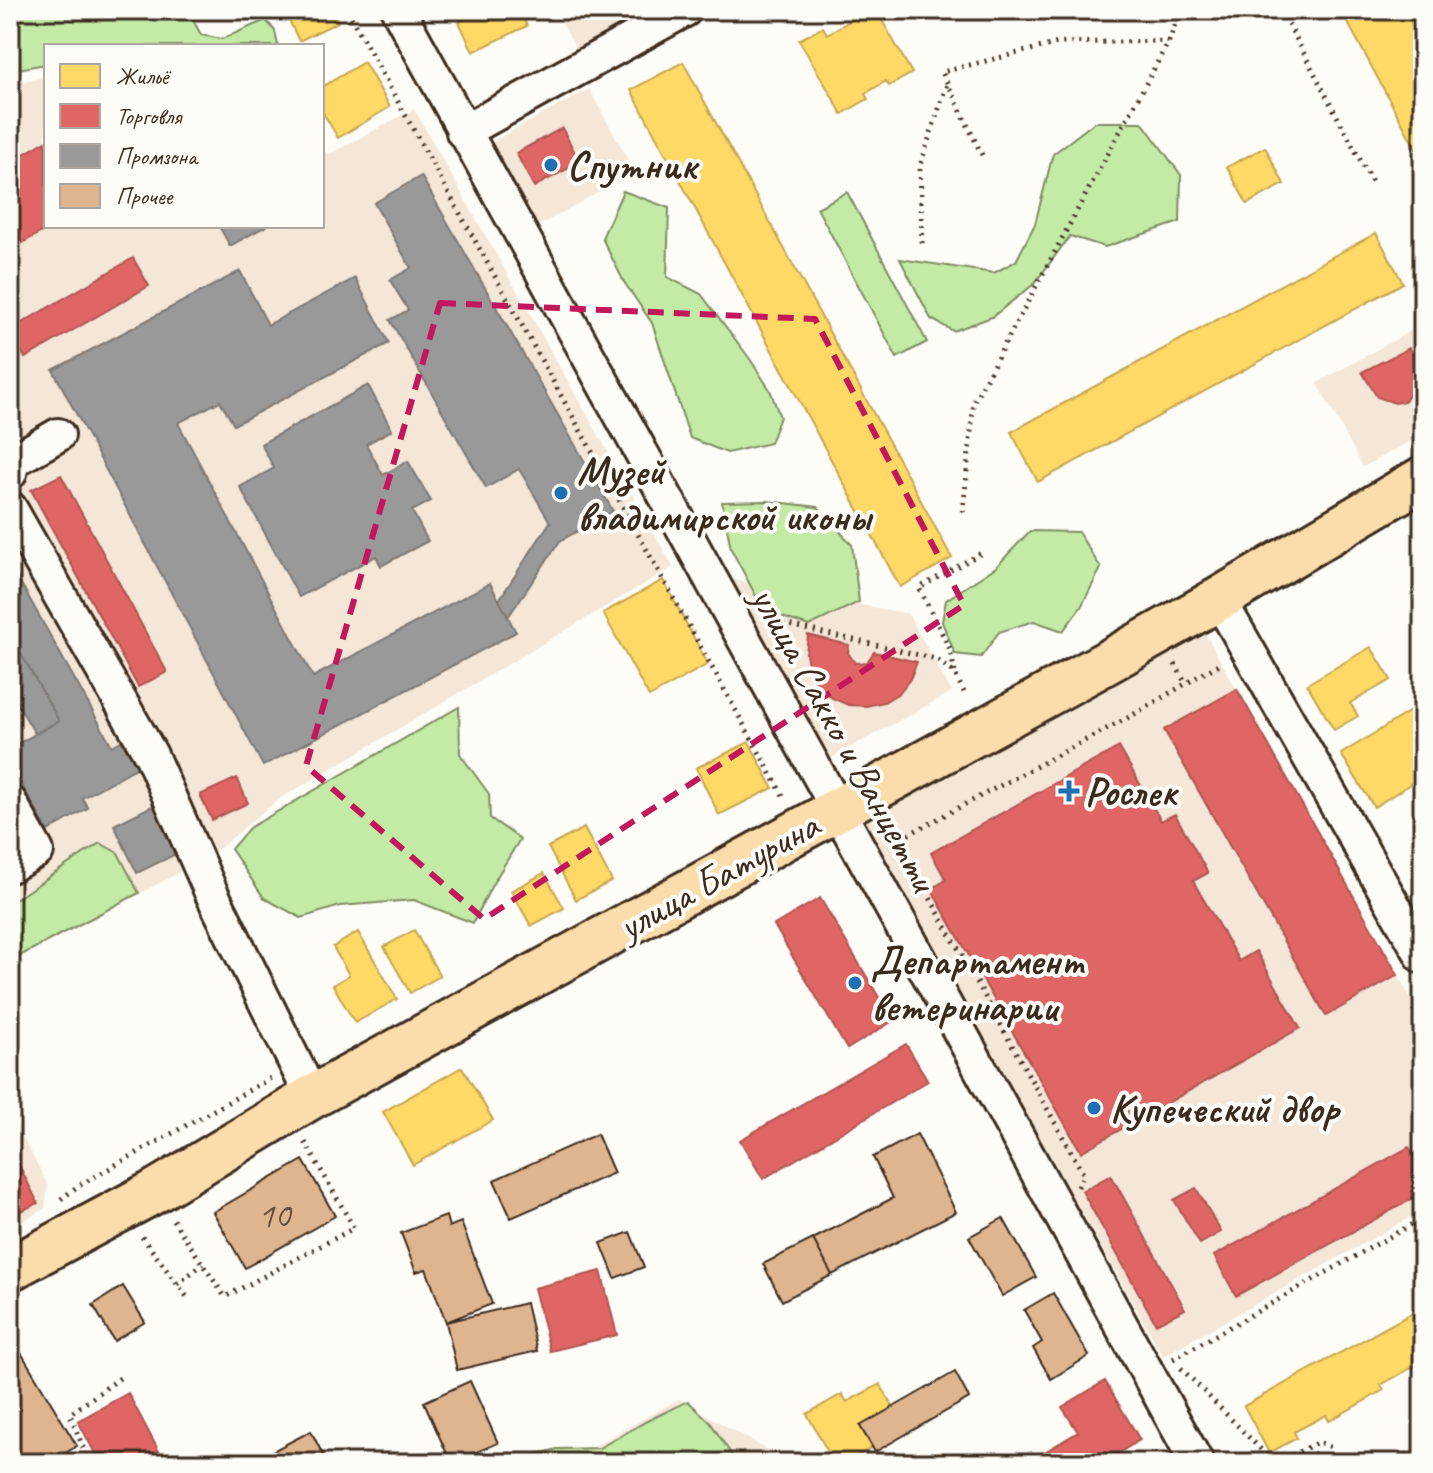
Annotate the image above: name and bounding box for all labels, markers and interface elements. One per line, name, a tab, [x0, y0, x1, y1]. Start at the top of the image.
legend	[44, 44, 324, 228]
text: Жильё	[116, 61, 171, 91]
text: Торговля	[116, 101, 183, 131]
text: Промзона	[116, 141, 199, 171]
place label: Спутник	[567, 141, 700, 191]
marker: Спутник	[542, 156, 560, 174]
text: Прочее	[116, 181, 175, 211]
place label: Музей владимирской иконы	[577, 446, 874, 542]
marker: Музей владимирской иконы	[552, 484, 570, 502]
street label: улица Сакко и Ванцетти	[739, 576, 950, 903]
place label: Рослек	[1085, 767, 1179, 817]
marker: Рослек	[1060, 782, 1078, 800]
street label: улица Батурина	[608, 799, 830, 952]
place label: Департамент ветеринарии	[871, 936, 1085, 1032]
marker: Департамент ветеринарии	[846, 974, 864, 992]
place label: Купеческий двор	[1110, 1084, 1341, 1134]
marker: Купеческий двор	[1085, 1099, 1103, 1117]
house number: 10	[258, 1192, 293, 1238]

